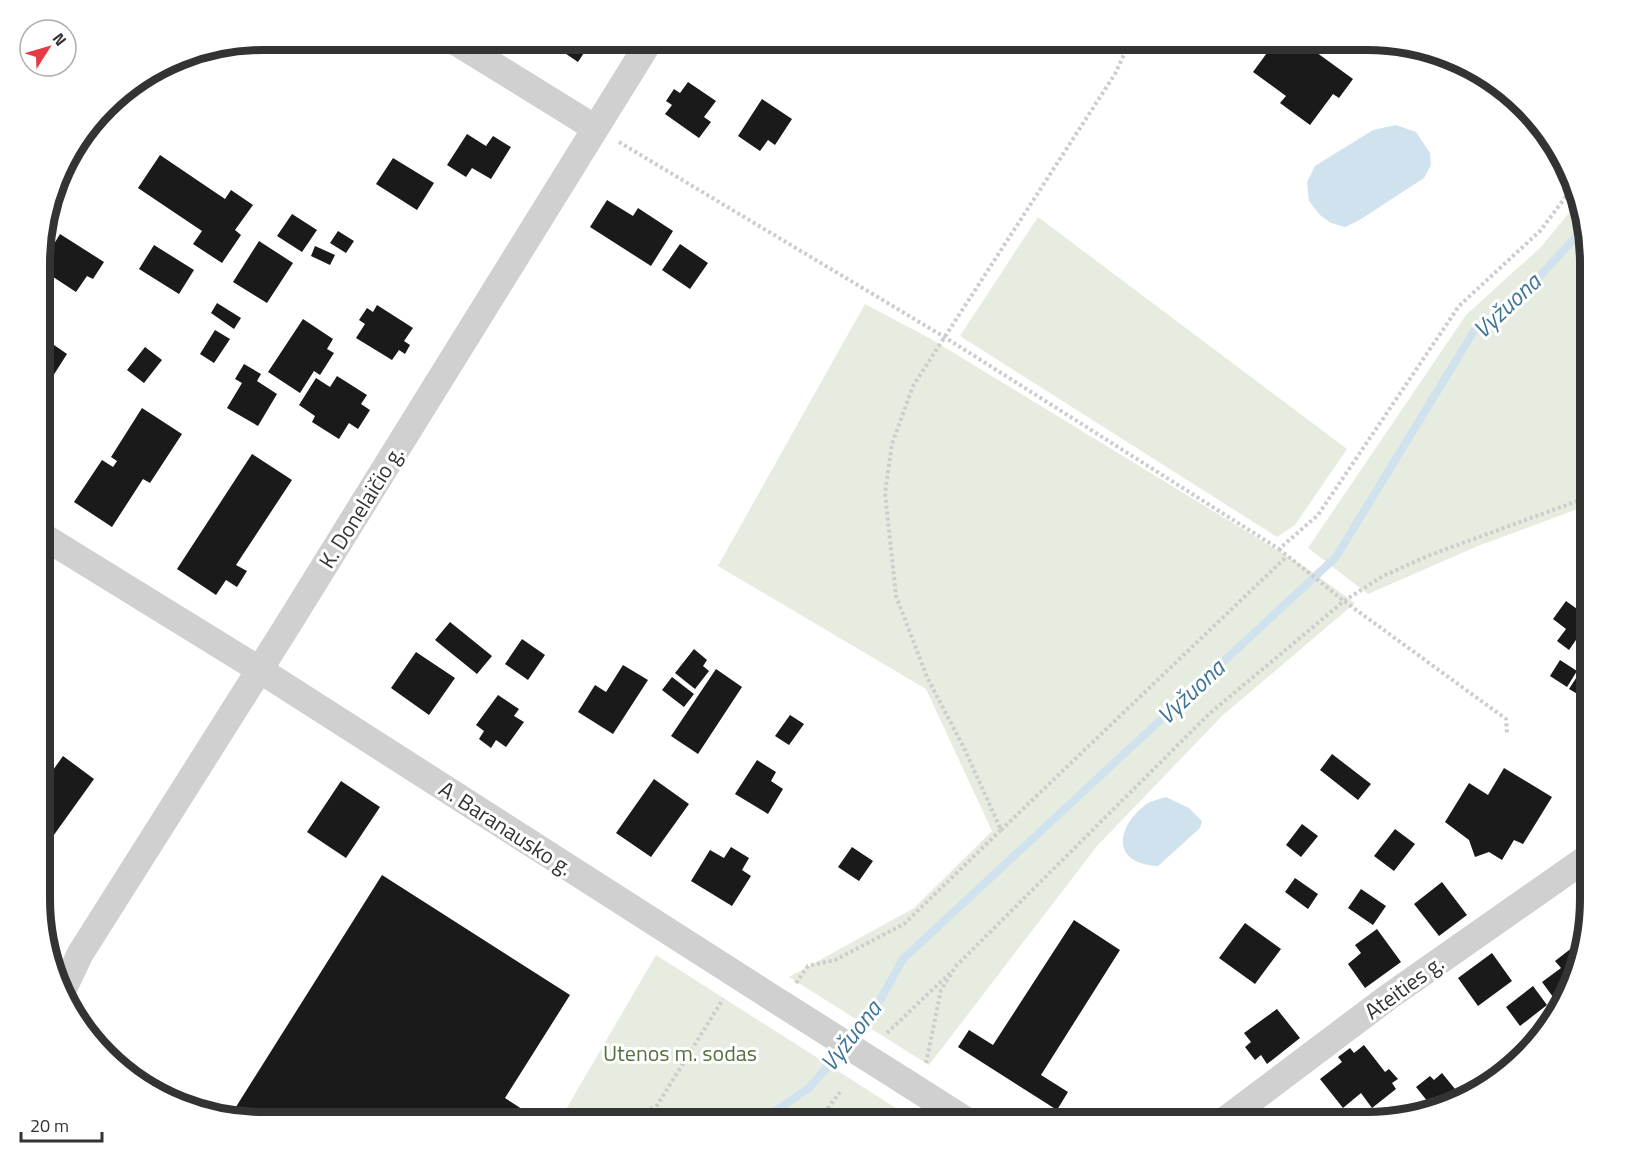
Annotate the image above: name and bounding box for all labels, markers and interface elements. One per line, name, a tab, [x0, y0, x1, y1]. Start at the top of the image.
north arrow	[18, 18, 78, 78]
text: N	[47, 27, 73, 51]
water label: Vyžuona	[1464, 263, 1550, 346]
street label: K. Donelaičio g.	[310, 439, 412, 575]
water label: Vyžuona	[1148, 649, 1234, 732]
street label: A. Baranausko g.	[432, 772, 580, 884]
street label: Ateities g.	[1357, 946, 1451, 1028]
water label: Vyžuona	[811, 991, 891, 1079]
park label: Utenos m. sodas	[603, 1036, 757, 1070]
scale bar	[21, 1105, 102, 1143]
text: 20 m	[30, 1112, 69, 1139]

